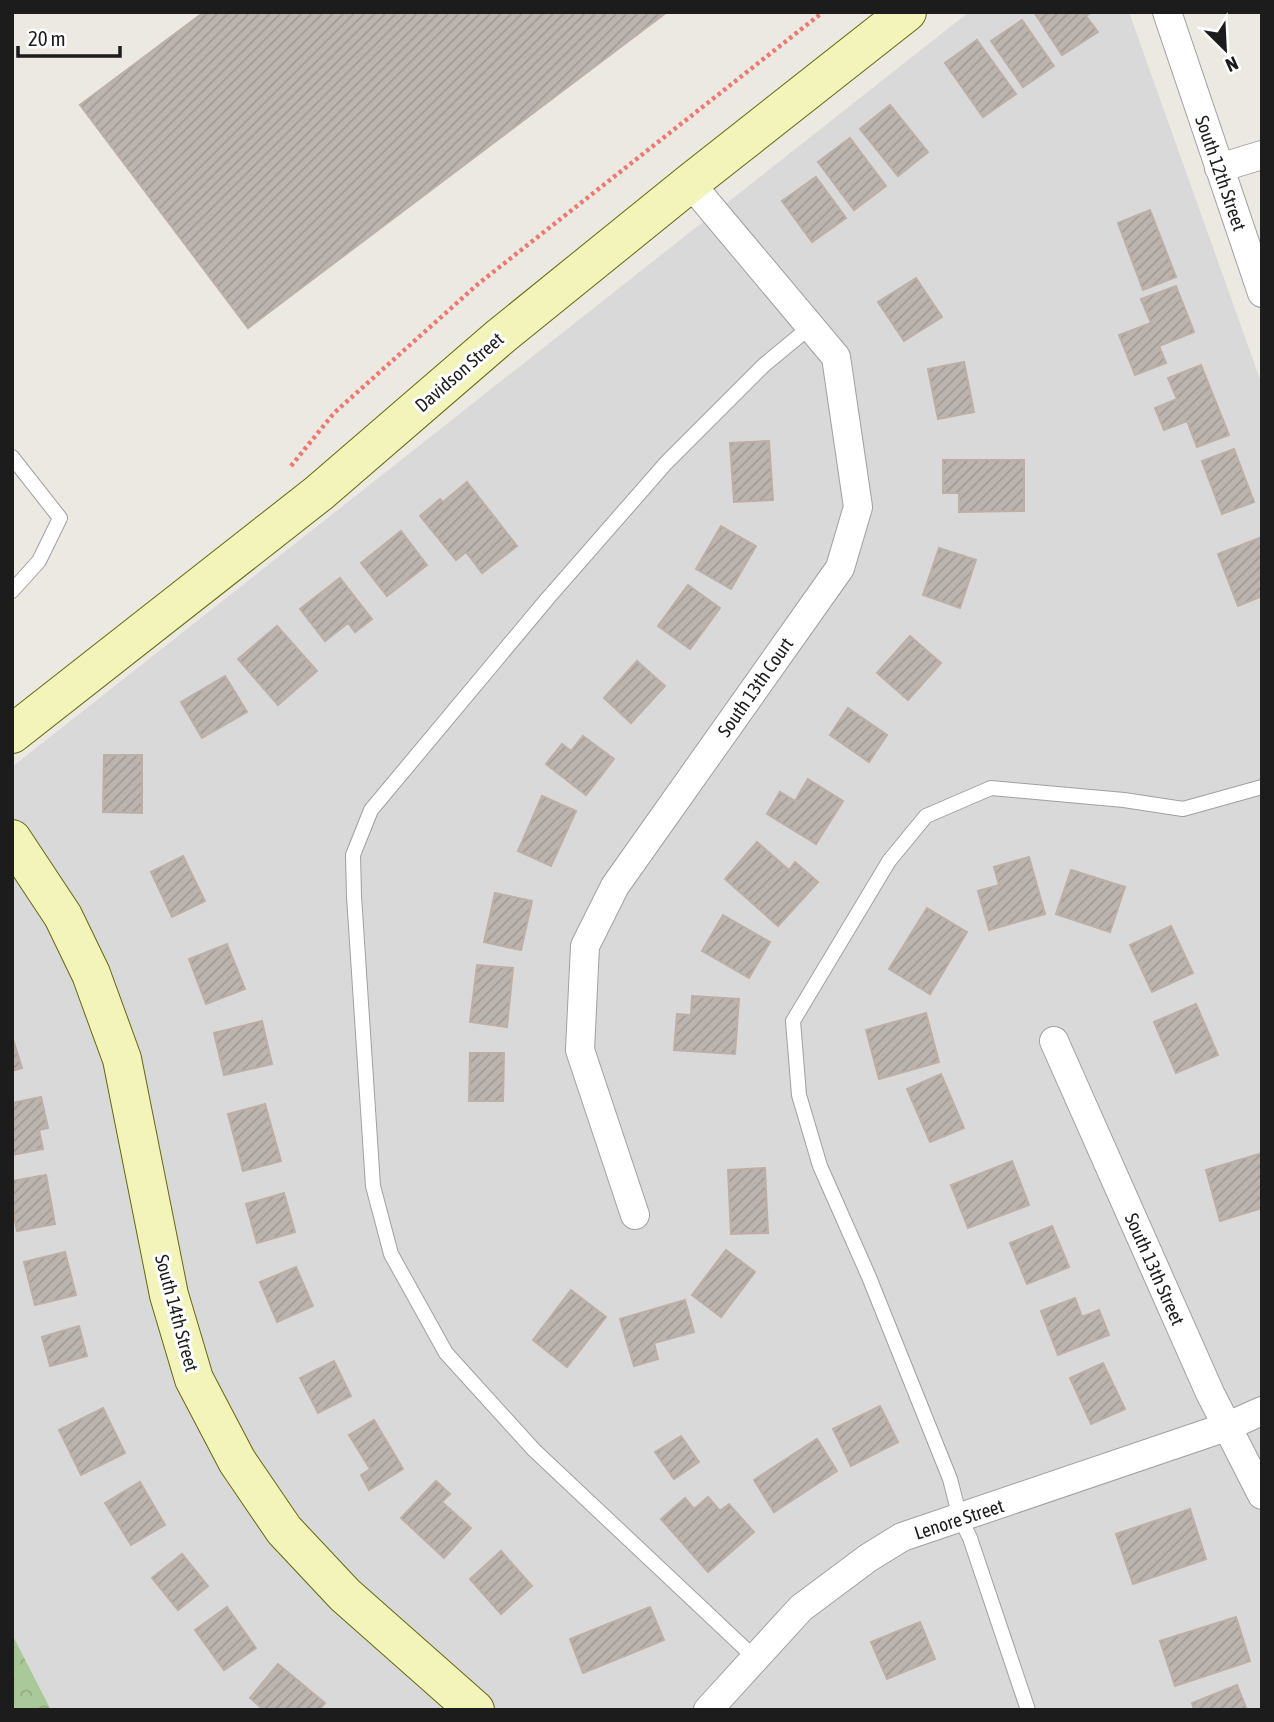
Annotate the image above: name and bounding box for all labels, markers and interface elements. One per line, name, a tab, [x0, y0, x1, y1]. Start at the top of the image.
scale bar	[18, 14, 119, 58]
north arrow	[1190, 14, 1260, 84]
text: 20 m	[28, 26, 66, 50]
text: N	[1222, 52, 1242, 77]
street label: South 12th Street	[1191, 113, 1251, 233]
street label: Davidson Street	[410, 328, 508, 416]
street label: South 13th Court	[713, 633, 797, 741]
street label: South 13th Street	[1121, 1210, 1189, 1328]
street label: South 14th Street	[151, 1252, 203, 1374]
street label: Lenore Street	[912, 1494, 1006, 1544]

